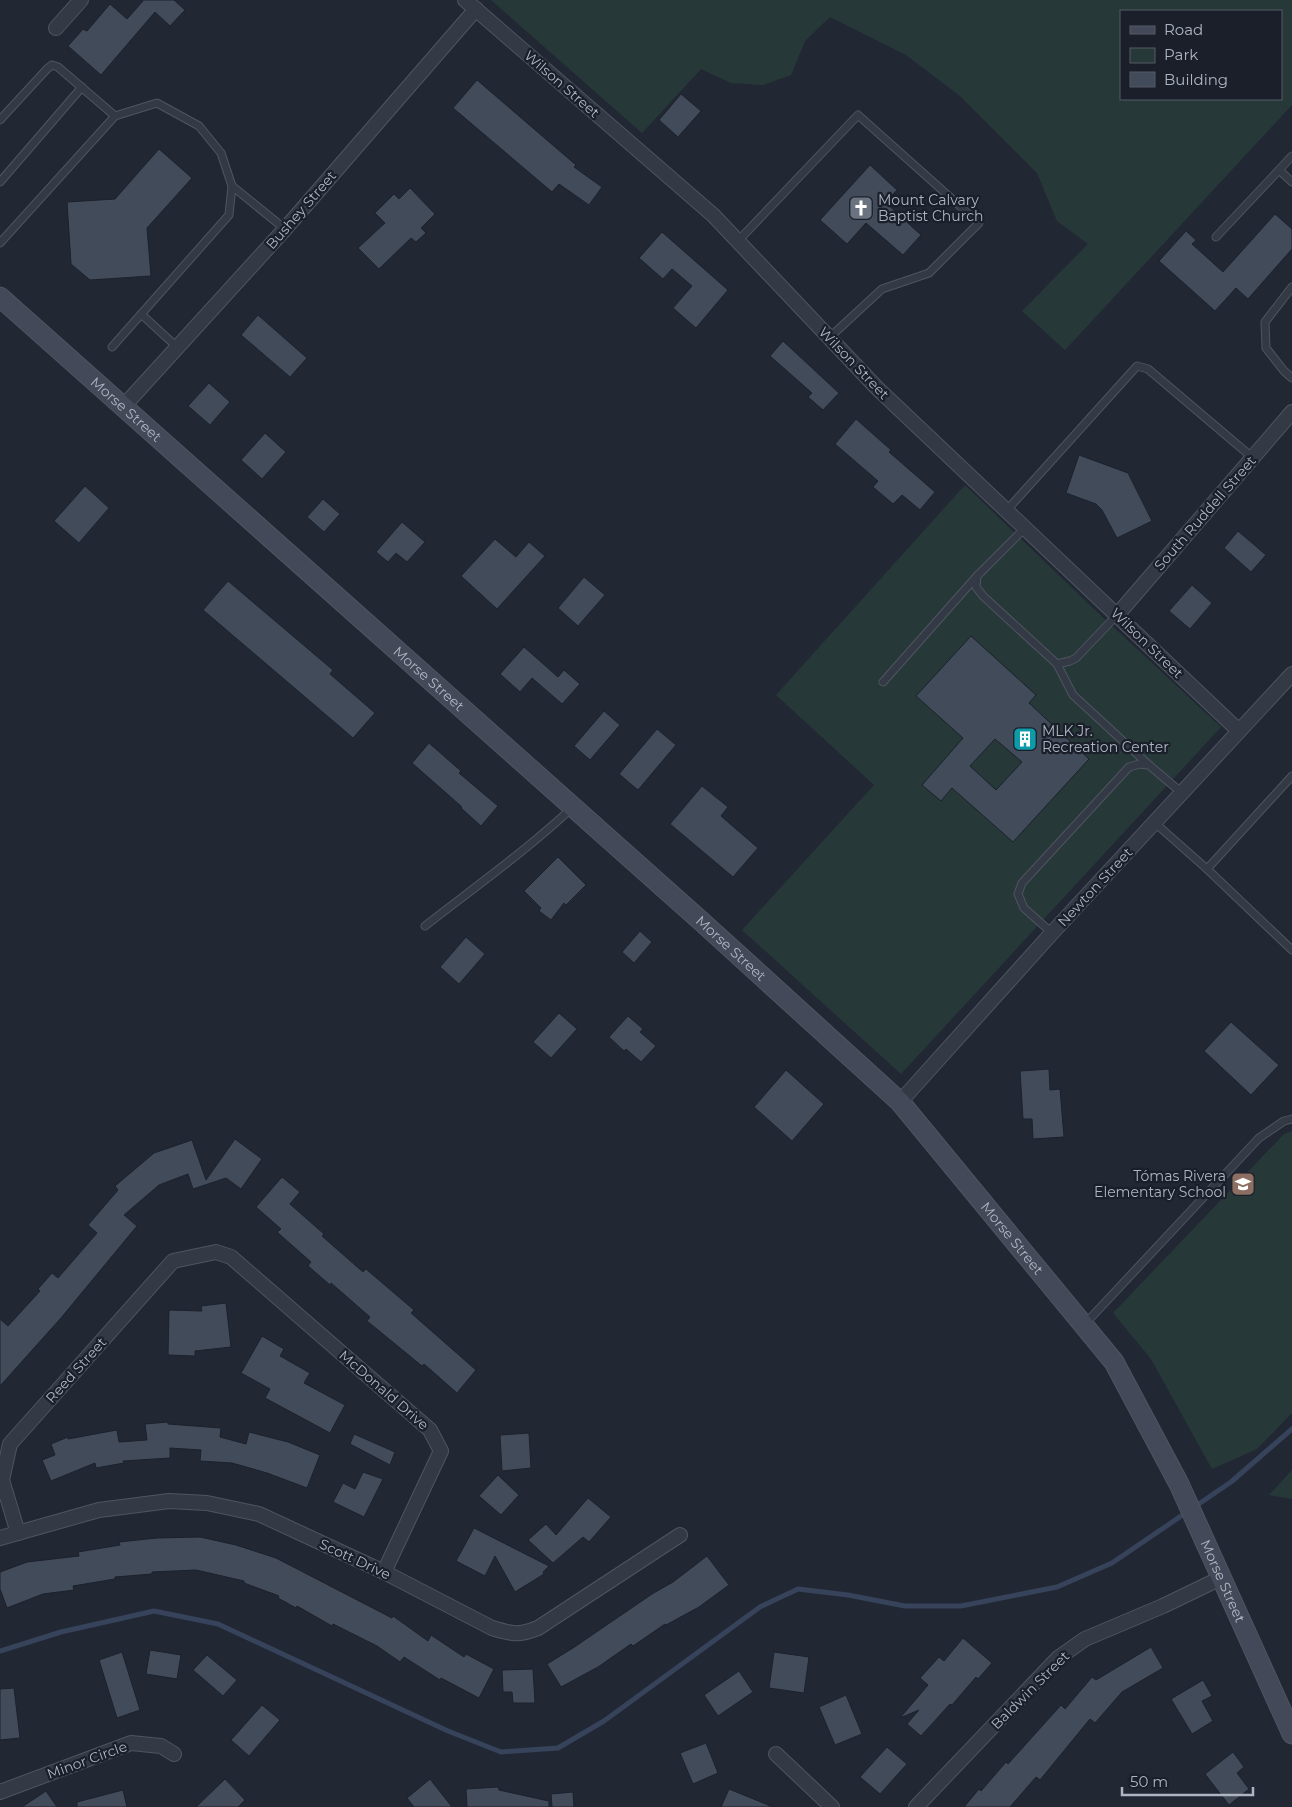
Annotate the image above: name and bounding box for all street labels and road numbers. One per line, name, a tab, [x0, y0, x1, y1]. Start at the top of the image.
street label: Wilson Street	[521, 46, 604, 122]
street label: Bushey Street	[262, 167, 340, 253]
street label: Wilson Street	[815, 323, 893, 403]
street label: Morse Street	[87, 373, 166, 446]
street label: South Ruddell Street	[1150, 452, 1260, 574]
street label: Wilson Street	[1107, 604, 1187, 682]
street label: Morse Street	[389, 642, 468, 715]
street label: Newton Street	[1054, 843, 1136, 930]
street label: Morse Street	[692, 912, 770, 985]
street label: Morse Street	[977, 1198, 1048, 1279]
street label: Reed Street	[42, 1333, 111, 1407]
street label: McDonald Drive	[335, 1346, 433, 1434]
street label: Scott Drive	[316, 1535, 394, 1583]
street label: Morse Street	[1196, 1537, 1250, 1626]
street label: Baldwin Street	[987, 1647, 1073, 1733]
street label: Minor Circle	[45, 1737, 129, 1783]

